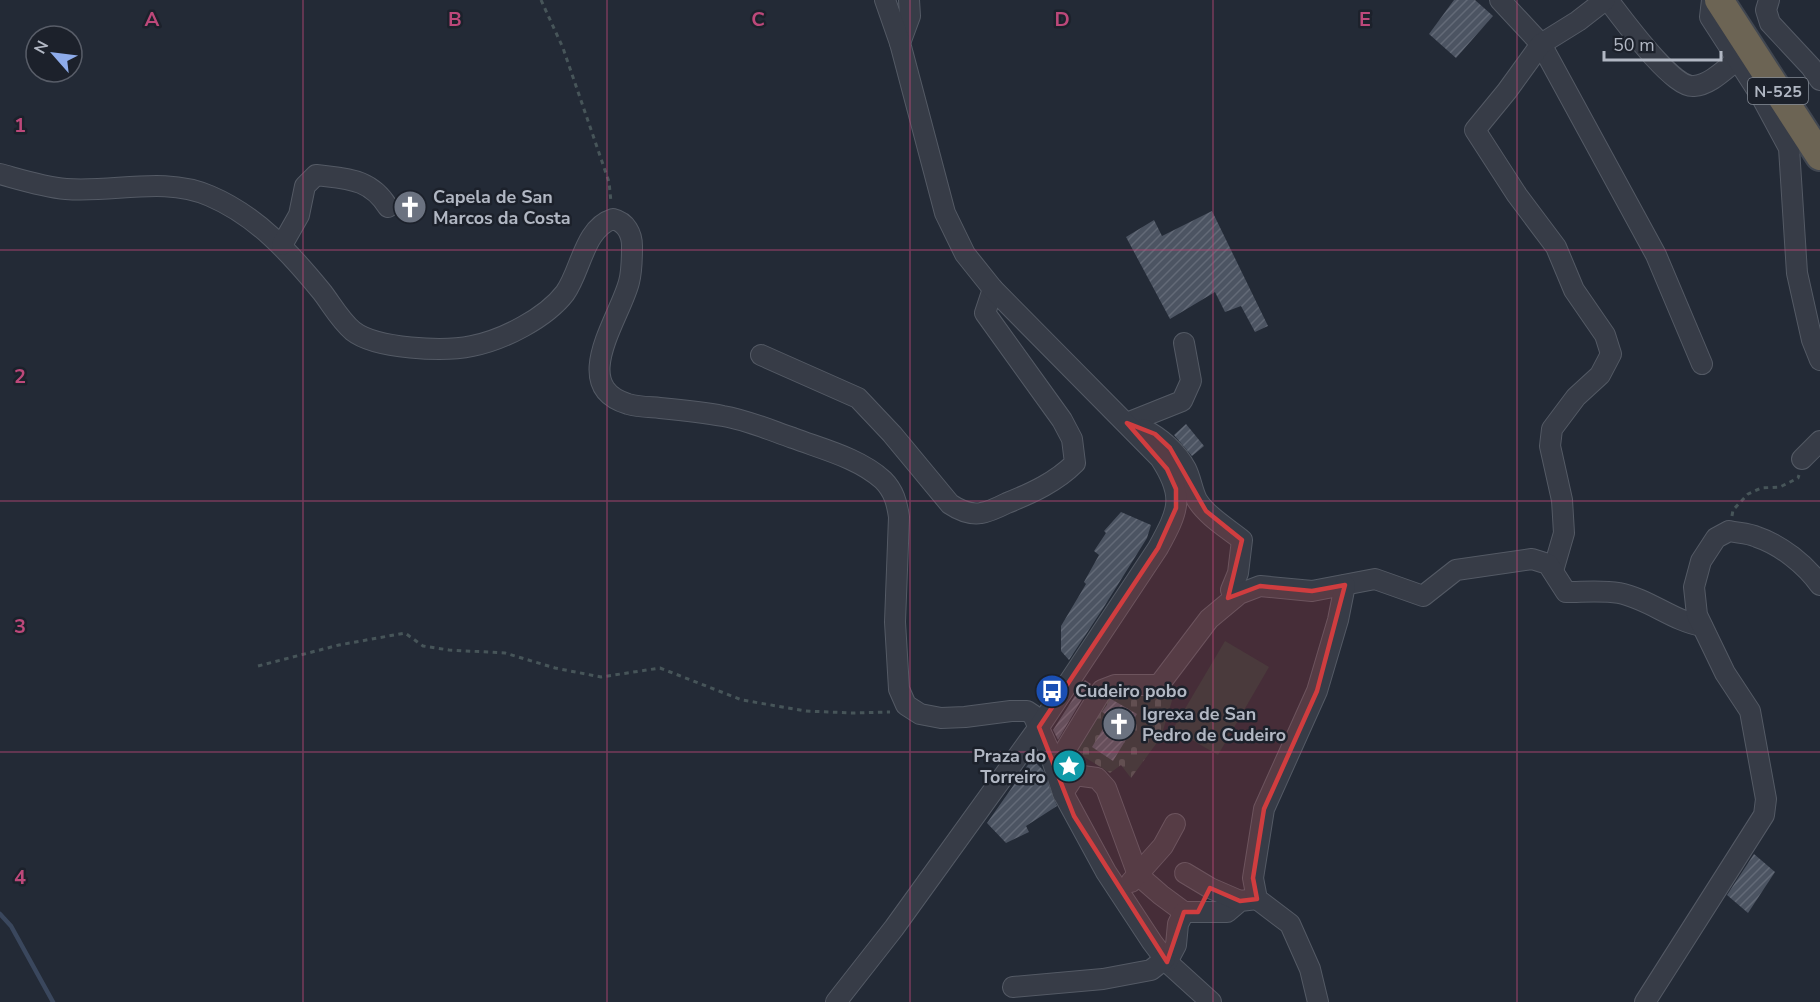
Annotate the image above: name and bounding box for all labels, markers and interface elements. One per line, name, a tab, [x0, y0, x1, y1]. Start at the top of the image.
text: A	[145, 6, 160, 33]
text: B	[448, 6, 462, 33]
text: C	[751, 6, 765, 33]
text: D	[1054, 6, 1070, 33]
text: E	[1359, 6, 1371, 33]
north arrow	[24, 24, 84, 84]
scale bar	[1604, 24, 1721, 62]
text: 50 m	[1613, 33, 1655, 57]
text: N	[29, 37, 54, 58]
road number: N-525	[1748, 78, 1808, 104]
text: 1	[14, 112, 26, 139]
place label: Capela de San Marcos da Costa	[433, 185, 571, 230]
church icon: Capela de San Marcos da Costa	[392, 189, 428, 225]
text: 2	[14, 363, 26, 390]
text: 3	[14, 613, 26, 640]
bus stop icon: Cudeiro pobo	[1034, 673, 1070, 709]
place label: Cudeiro pobo	[1075, 679, 1187, 703]
place label: Igrexa de San Pedro de Cudeiro	[1142, 702, 1286, 747]
church icon: Igrexa de San Pedro de Cudeiro	[1101, 706, 1137, 742]
place label: Praza do Torreiro	[973, 744, 1046, 789]
place icon: Praza do Torreiro	[1051, 748, 1087, 784]
text: 4	[14, 864, 26, 891]

